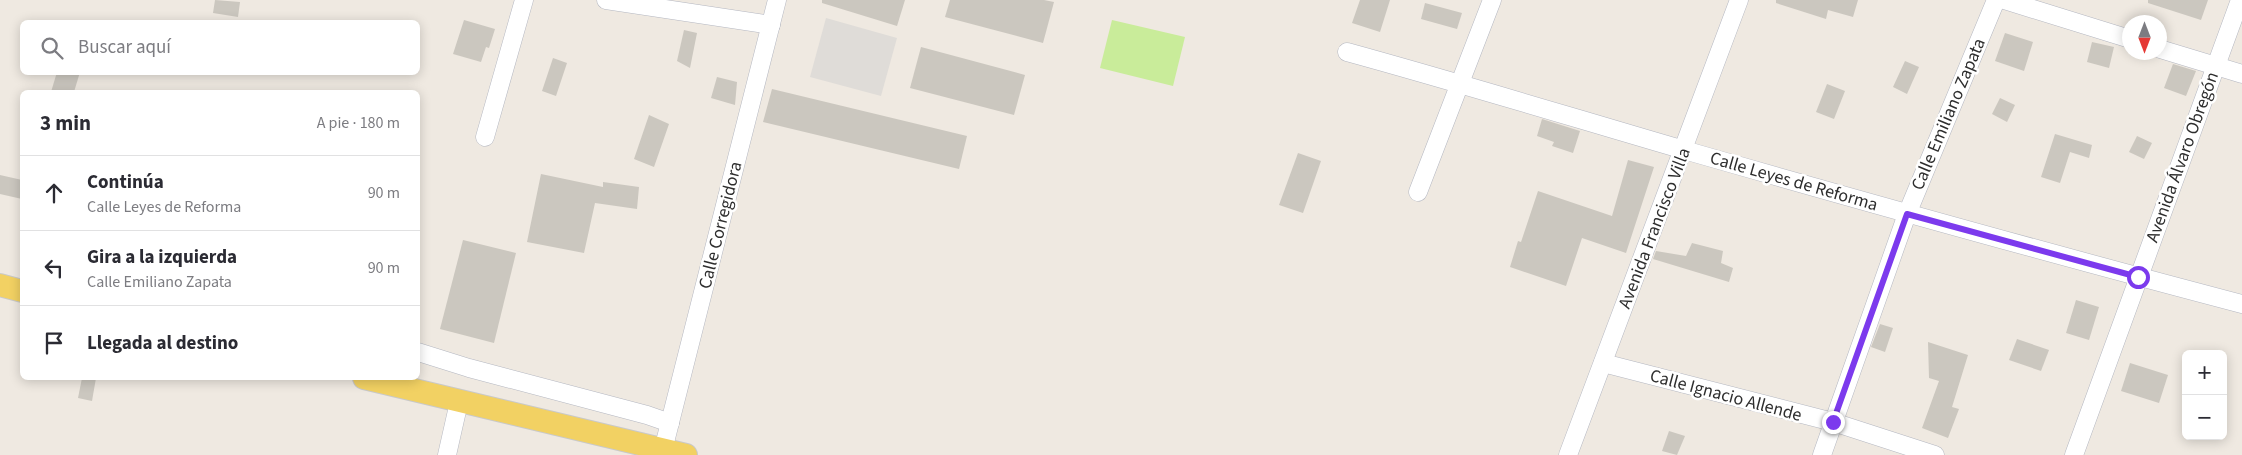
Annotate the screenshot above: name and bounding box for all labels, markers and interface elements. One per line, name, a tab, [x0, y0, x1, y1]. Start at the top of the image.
north arrow	[2122, 15, 2167, 60]
search box	[20, 20, 420, 75]
icon: search	[38, 34, 66, 62]
text: Buscar aquí	[78, 34, 171, 61]
street label: Calle Emiliano Zapata	[1905, 34, 1992, 194]
street label: Avenida Álvaro Obregón	[2140, 68, 2225, 246]
text: 3 min	[40, 108, 91, 138]
text: A pie · 180 m	[317, 112, 400, 134]
street label: Avenida Francisco Villa	[1612, 144, 1697, 312]
street label: Calle Leyes de Reforma	[1707, 146, 1881, 217]
street label: Calle Corregidora	[693, 159, 748, 291]
text: Continúa	[87, 169, 164, 196]
icon: ahead	[40, 179, 68, 207]
text: 90 m	[368, 182, 400, 204]
text: Calle Leyes de Reforma	[87, 196, 241, 218]
text: Gira a la izquierda	[87, 244, 237, 271]
icon: left	[40, 254, 68, 282]
text: 90 m	[368, 257, 400, 279]
route start	[2127, 266, 2150, 289]
text: Calle Emiliano Zapata	[87, 271, 232, 293]
icon: arrive	[40, 329, 68, 357]
text: Llegada al destino	[87, 330, 238, 357]
map controls	[2182, 350, 2227, 440]
button: +	[2182, 350, 2227, 395]
street label: Calle Ignacio Allende	[1647, 363, 1805, 428]
button: −	[2182, 395, 2227, 440]
route end	[1822, 411, 1845, 434]

